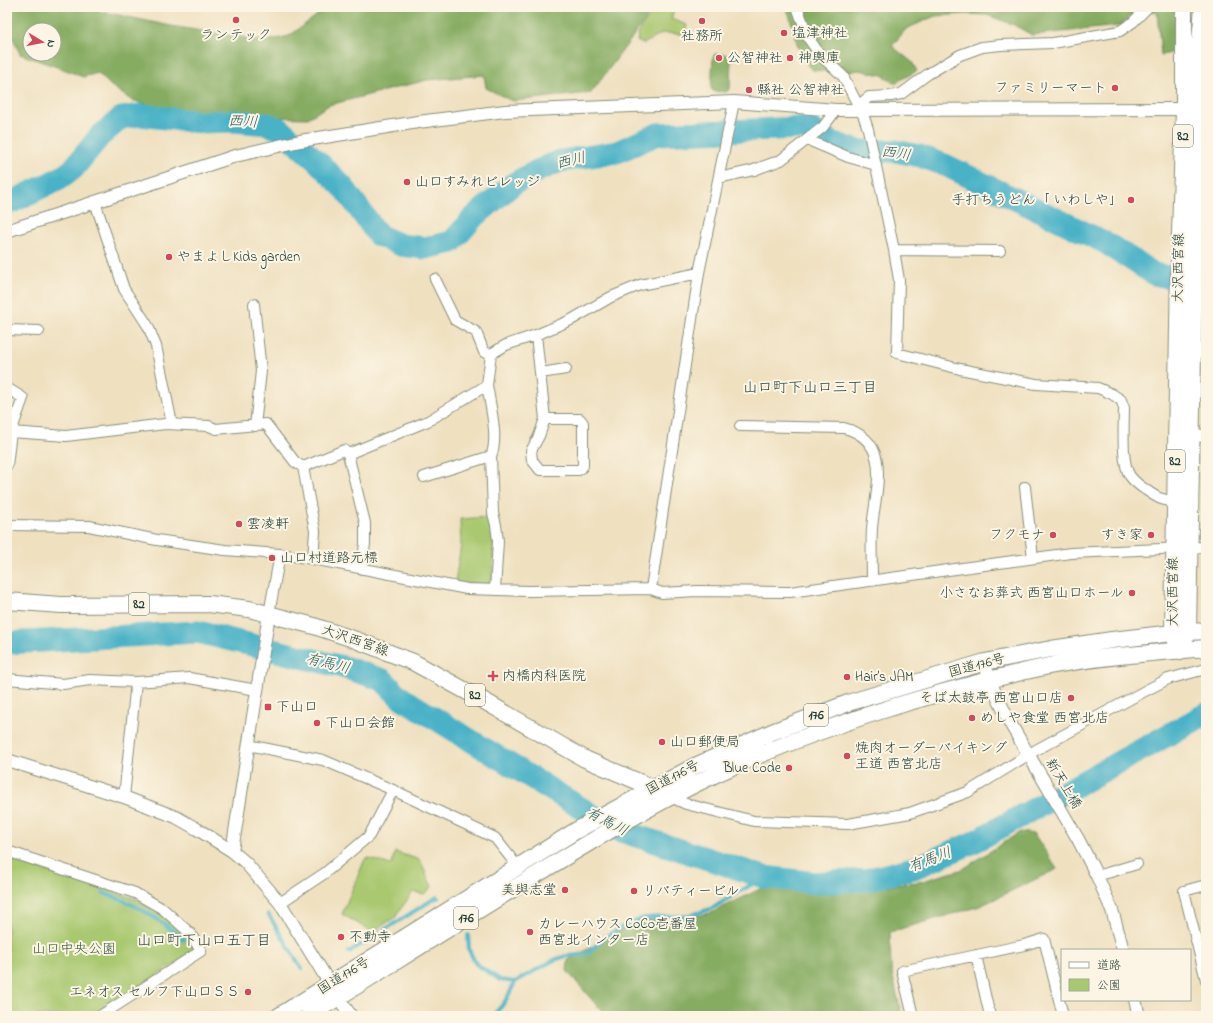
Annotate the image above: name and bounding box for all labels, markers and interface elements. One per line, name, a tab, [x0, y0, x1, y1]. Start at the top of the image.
marker: ランテック	[231, 15, 241, 25]
marker: 社務所	[697, 16, 707, 26]
north arrow	[22, 22, 62, 62]
place label: 塩津神社	[792, 23, 848, 44]
place label: ランテック	[201, 25, 271, 46]
place label: 社務所	[681, 26, 723, 47]
marker: 塩津神社	[779, 28, 789, 38]
text: N	[42, 39, 59, 49]
place label: 公智神社	[727, 48, 783, 69]
place label: 神輿庫	[798, 48, 840, 69]
marker: 公智神社	[714, 53, 724, 63]
marker: 神輿庫	[785, 53, 795, 63]
place label: ファミリーマート	[995, 78, 1107, 99]
place label: 縣社 公智神社	[757, 80, 845, 101]
marker: ファミリーマート	[1110, 83, 1120, 93]
marker: 縣社 公智神社	[744, 85, 754, 95]
water label: 西川	[227, 110, 259, 134]
road number: 82	[1173, 125, 1193, 147]
water label: 西川	[880, 141, 912, 167]
water label: 西川	[554, 147, 588, 175]
place label: 山口すみれビレッジ	[415, 172, 540, 193]
marker: 山口すみれビレッジ	[402, 177, 412, 187]
place label: 手打ちうどん「 いわしや」	[952, 190, 1123, 211]
marker: 手打ちうどん「 いわしや」	[1126, 195, 1136, 205]
street label: 大沢西宮線	[1168, 233, 1190, 303]
place label: やまよしKids garden	[177, 247, 300, 269]
marker: やまよしKids garden	[164, 252, 174, 262]
district label: 山口町下山口三丁目	[742, 377, 878, 399]
road number: 82	[1165, 450, 1185, 472]
place label: 雲凌軒	[247, 514, 289, 535]
marker: 雲凌軒	[234, 519, 244, 529]
place label: フクモナ	[989, 525, 1045, 546]
place label: すき家	[1101, 525, 1143, 546]
marker: フクモナ	[1048, 530, 1058, 540]
marker: すき家	[1146, 530, 1156, 540]
place label: 山口村道路元標	[280, 548, 378, 569]
marker: 山口村道路元標	[267, 553, 277, 563]
street label: 大沢西宮線	[1163, 557, 1184, 627]
place label: 小さなお葬式 西宮山口ホール	[939, 583, 1124, 604]
marker: 小さなお葬式 西宮山口ホール	[1127, 588, 1137, 598]
road number: 82	[129, 593, 149, 615]
street label: 大沢西宮線	[318, 620, 392, 662]
water label: 有馬川	[303, 648, 353, 680]
street label: 国道176号	[946, 648, 1008, 684]
place label: 内橋内科医院	[502, 666, 586, 687]
place label: Hair’s JAM	[855, 667, 914, 688]
marker: 内橋内科医院	[487, 670, 499, 682]
marker: Hair’s JAM	[842, 672, 852, 682]
road number: 82	[465, 684, 485, 706]
place label: そば太鼓亭 西宮山口店	[920, 688, 1063, 709]
marker: そば太鼓亭 西宮山口店	[1066, 693, 1076, 703]
place label: 下山口	[276, 697, 318, 718]
marker: 下山口	[263, 702, 273, 712]
road number: 176	[804, 704, 828, 726]
place label: めしや食堂 西宮北店	[980, 708, 1109, 729]
place label: 下山口会館	[325, 713, 395, 734]
marker: めしや食堂 西宮北店	[967, 713, 977, 723]
marker: 下山口会館	[312, 718, 322, 728]
place label: 山口郵便局	[670, 732, 740, 753]
marker: 山口郵便局	[657, 737, 667, 747]
place label: 焼肉オーダーバイキング 王道 西宮北店	[855, 738, 1007, 775]
marker: 焼肉オーダーバイキング 王道 西宮北店	[842, 751, 852, 761]
street label: 国道176号	[642, 755, 704, 801]
street label: 新天上橋	[1040, 755, 1086, 813]
place label: Blue Code	[722, 758, 782, 779]
marker: Blue Code	[784, 763, 794, 773]
water label: 有馬川	[582, 802, 632, 842]
water label: 有馬川	[905, 842, 955, 878]
place label: 美與志堂	[501, 880, 557, 901]
place label: リバティービル	[642, 881, 740, 902]
marker: 美與志堂	[560, 885, 570, 895]
marker: リバティービル	[629, 886, 639, 896]
road number: 176	[454, 907, 478, 929]
place label: カレーハウス CoCo壱番屋 西宮北インター店	[538, 914, 697, 951]
place label: 不動寺	[349, 927, 391, 948]
marker: カレーハウス CoCo壱番屋 西宮北インター店	[525, 927, 535, 937]
district label: 山口町下山口五丁目	[136, 930, 272, 952]
marker: 不動寺	[336, 932, 346, 942]
park label: 山口中央公園	[32, 939, 116, 960]
legend	[1061, 949, 1191, 1001]
street label: 国道176号	[314, 952, 374, 1000]
text: 道路	[1097, 957, 1121, 975]
text: 公園	[1097, 977, 1121, 995]
place label: エネオス セルフ下山口ＳＳ	[69, 982, 240, 1003]
marker: エネオス セルフ下山口ＳＳ	[243, 987, 253, 997]

